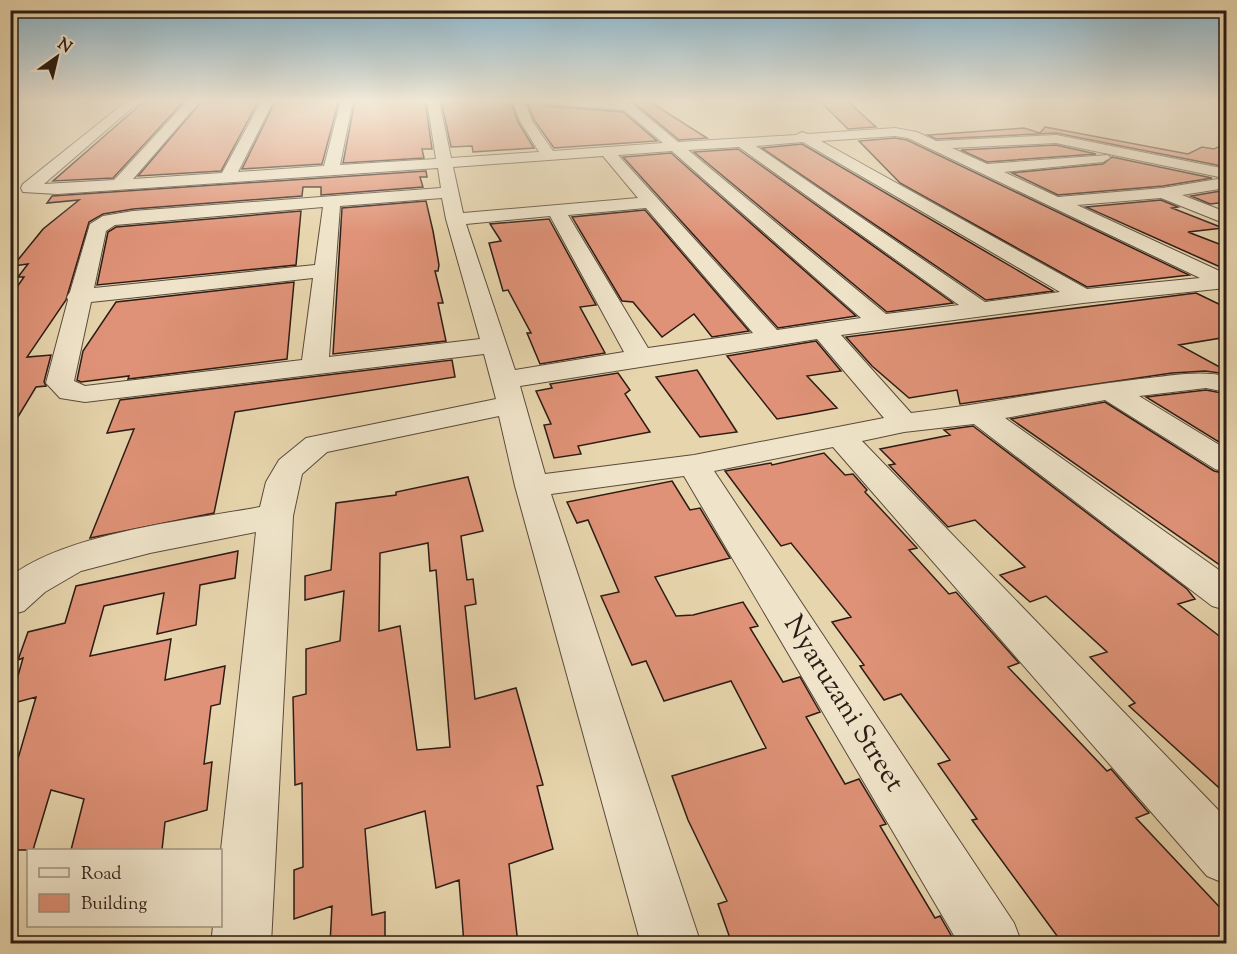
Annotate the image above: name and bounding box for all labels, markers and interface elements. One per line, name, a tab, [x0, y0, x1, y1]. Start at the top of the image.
north arrow	[27, 27, 87, 87]
text: N	[52, 34, 76, 60]
street label: Nyaruzani Street	[773, 608, 914, 800]
legend	[27, 849, 222, 927]
text: Road	[81, 862, 121, 888]
text: Building	[81, 892, 147, 918]

